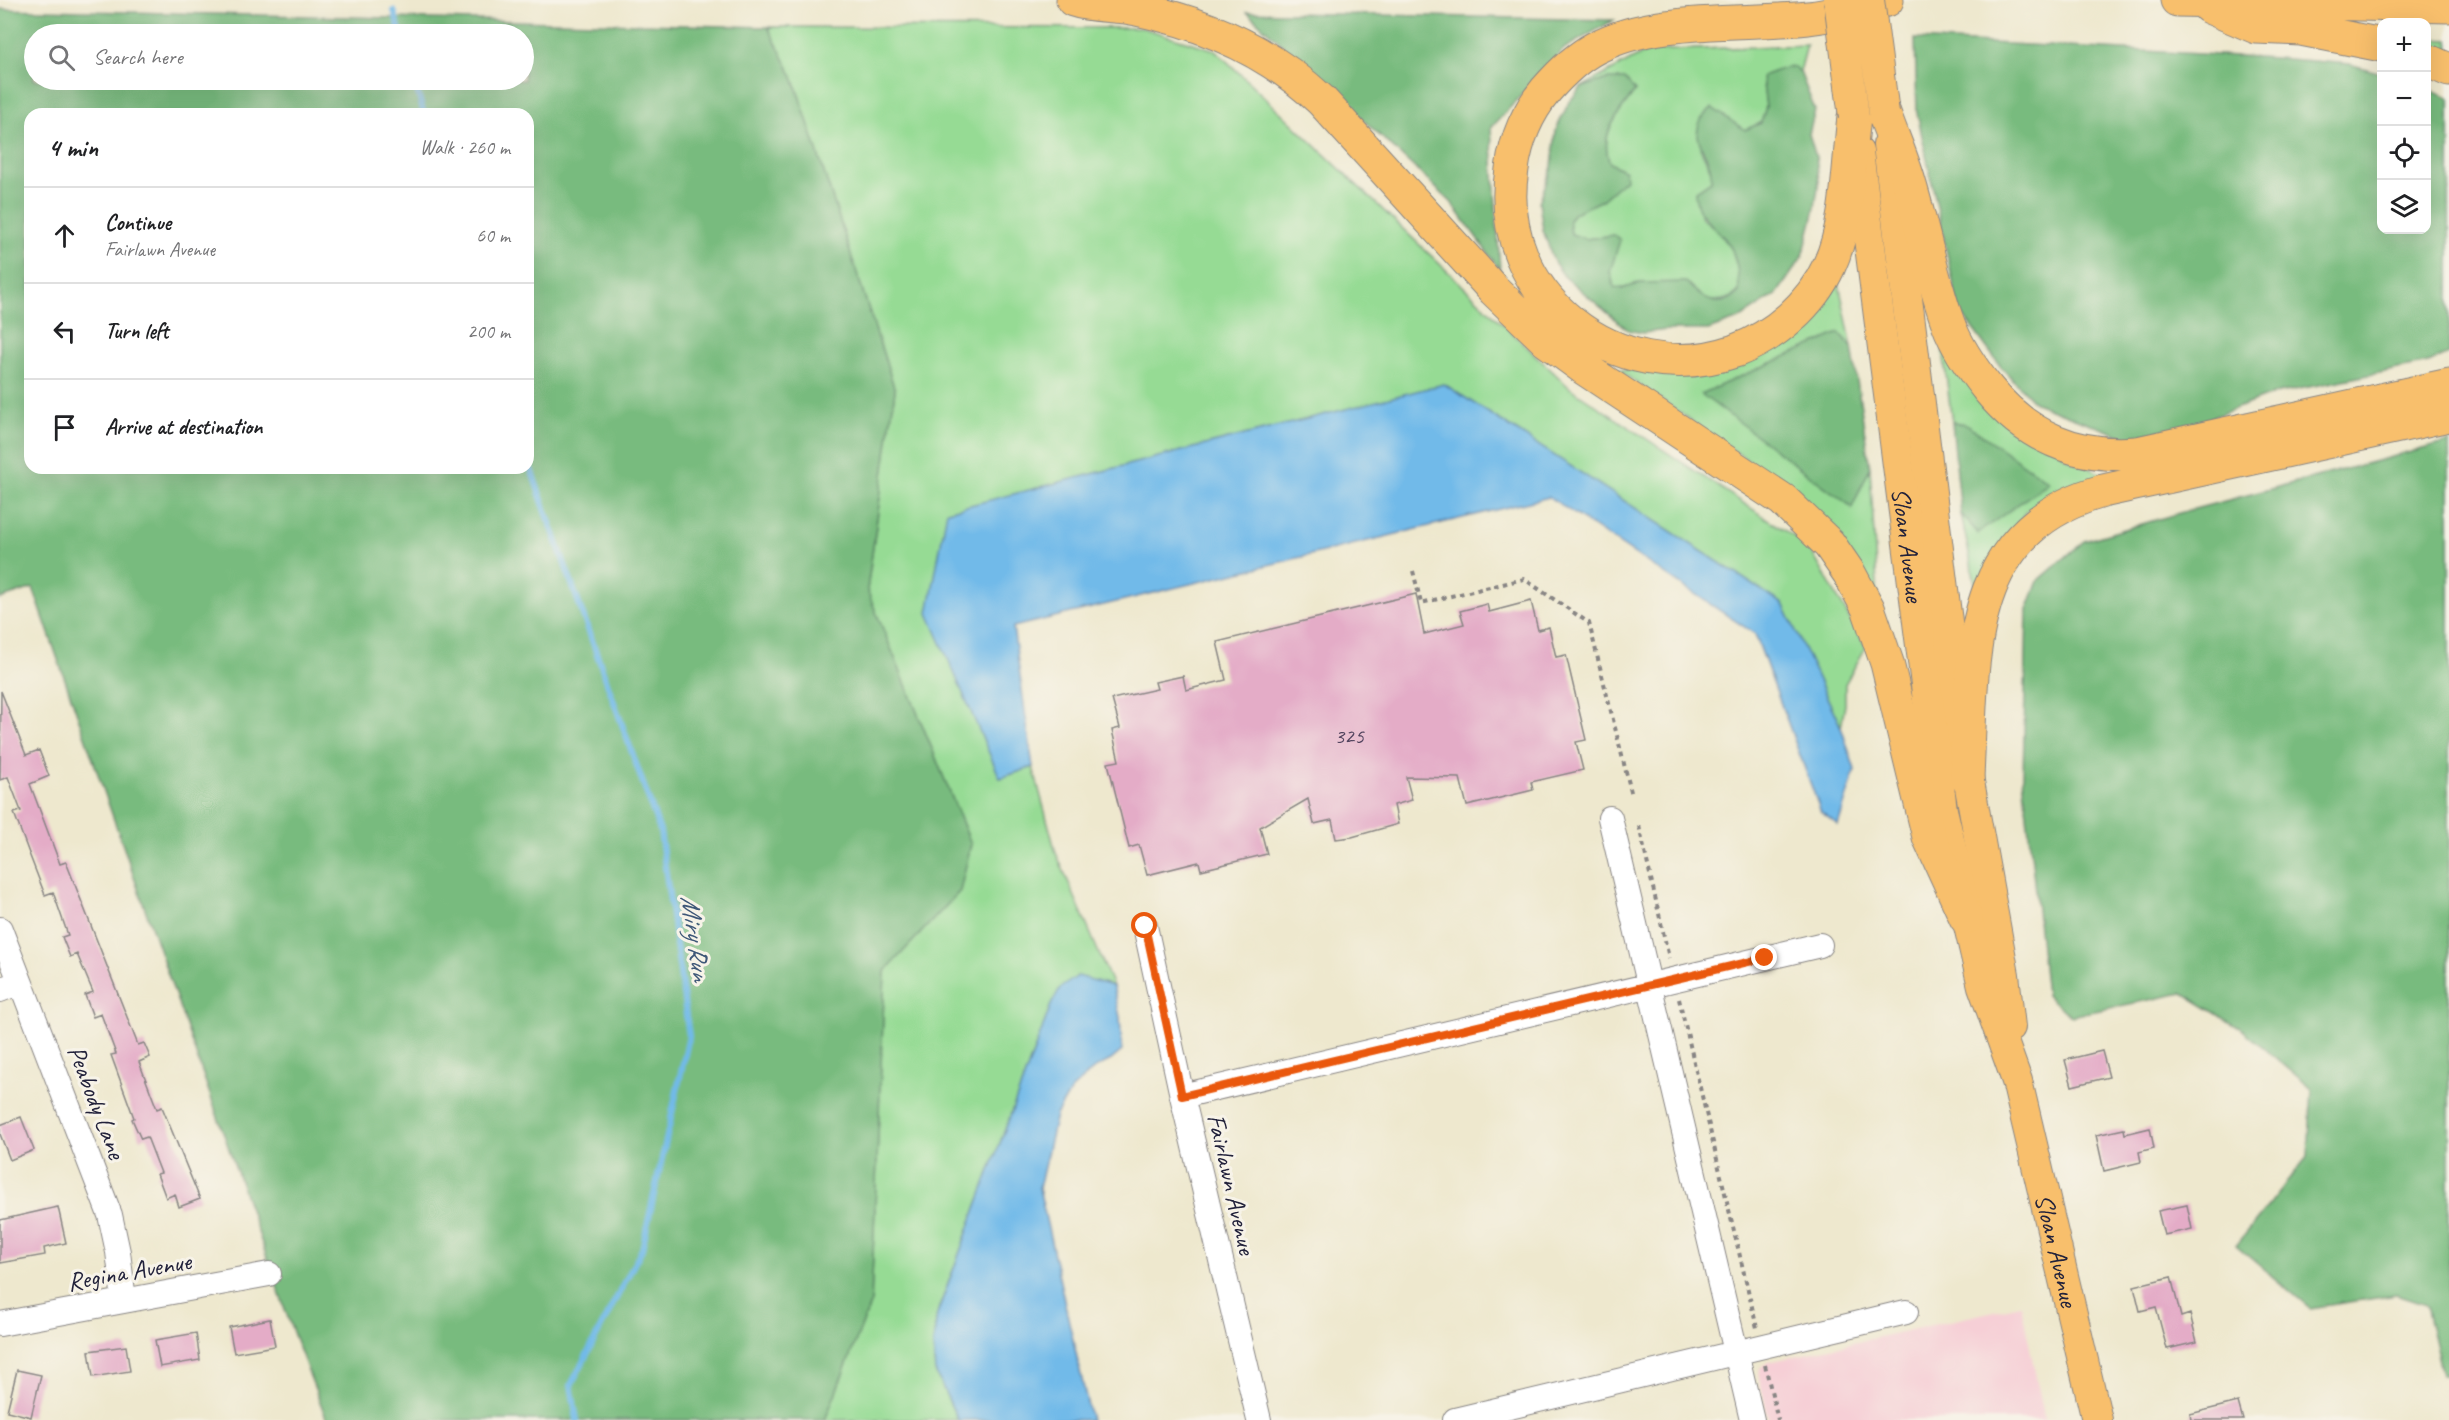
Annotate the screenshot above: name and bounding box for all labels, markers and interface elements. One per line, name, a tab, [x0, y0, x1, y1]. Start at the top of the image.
map controls	[2377, 18, 2431, 234]
button: +	[2377, 18, 2431, 72]
search box	[24, 24, 534, 90]
icon: search	[45, 41, 78, 74]
text: Search here	[93, 43, 183, 71]
button: −	[2377, 72, 2431, 126]
button: locate	[2377, 126, 2431, 180]
text: 4 min	[48, 131, 98, 164]
text: Walk · 260 m	[420, 135, 510, 160]
button: layers	[2377, 180, 2431, 234]
text: Continue	[105, 209, 171, 237]
icon: ahead	[48, 219, 81, 252]
text: 60 m	[476, 223, 510, 248]
text: Fairlawn Avenue	[105, 237, 215, 262]
icon: left	[48, 315, 81, 348]
text: Turn left	[105, 317, 169, 345]
text: 200 m	[467, 319, 510, 344]
icon: arrive	[48, 411, 81, 444]
text: Arrive at destination	[105, 413, 262, 441]
street label: Sloan Avenue	[1884, 486, 1931, 605]
house number: 325	[1334, 722, 1365, 750]
water label: Miry Run	[673, 893, 719, 986]
route start	[1131, 912, 1157, 938]
route end	[1751, 944, 1777, 970]
street label: Peabody Lane	[60, 1041, 134, 1165]
street label: Fairlawn Avenue	[1199, 1111, 1264, 1259]
street label: Sloan Avenue	[2027, 1191, 2086, 1312]
street label: Regina Avenue	[65, 1244, 195, 1299]

